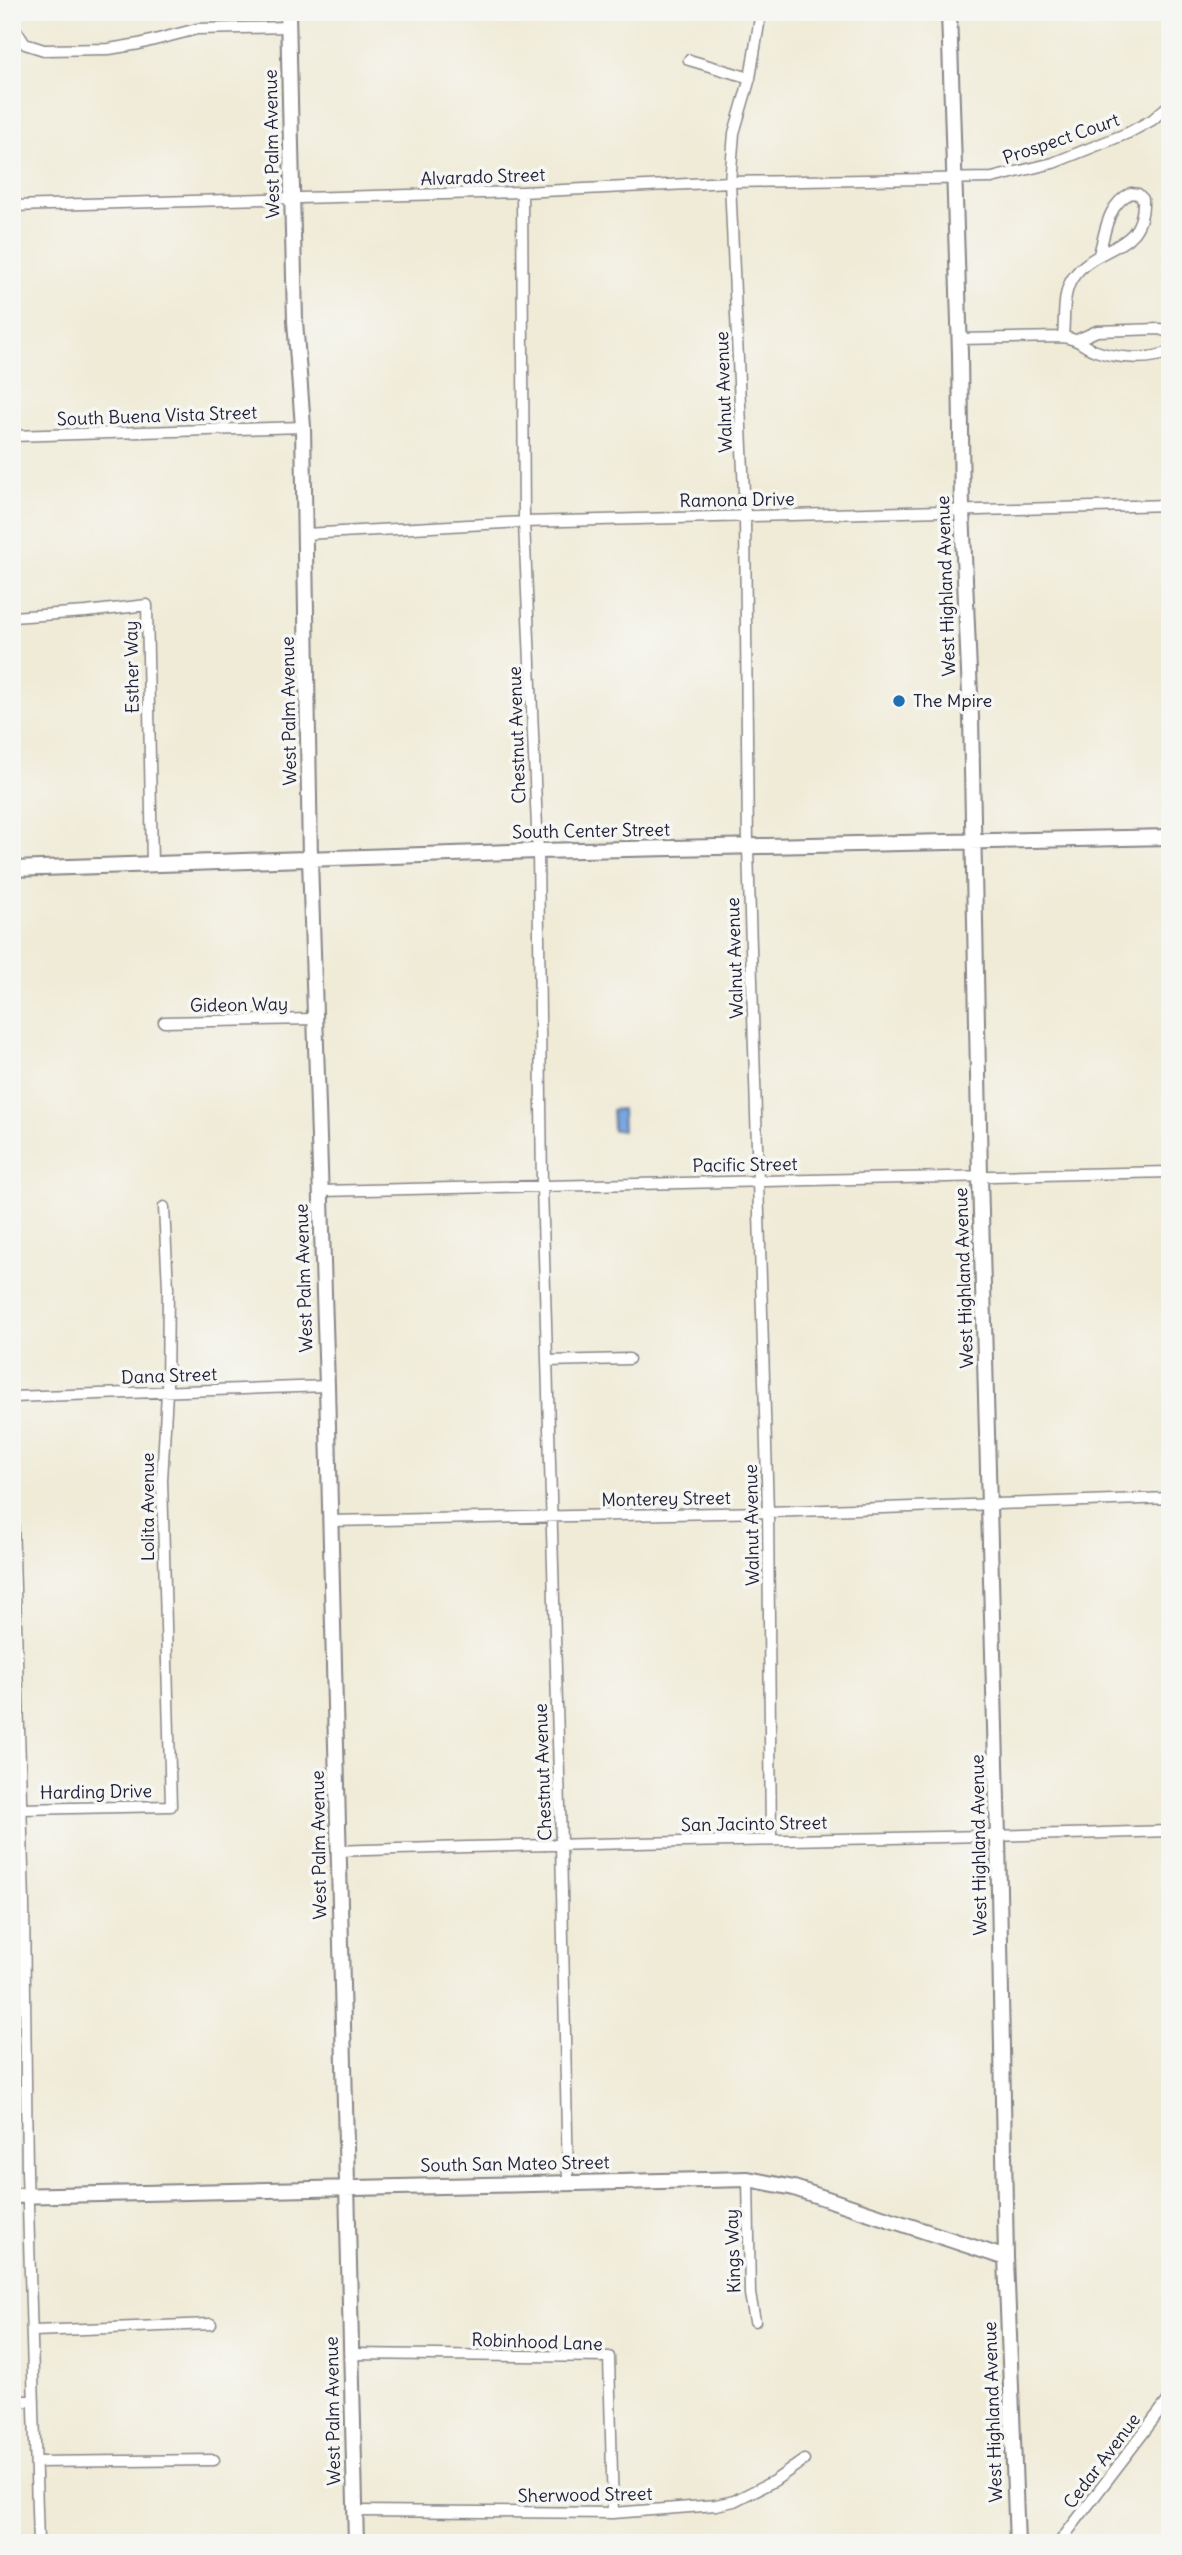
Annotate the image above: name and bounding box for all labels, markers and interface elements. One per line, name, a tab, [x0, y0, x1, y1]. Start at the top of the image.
street label: West Palm Avenue	[259, 69, 284, 219]
street label: Prospect Court	[1000, 108, 1122, 169]
street label: Alvarado Street	[420, 163, 546, 190]
street label: Walnut Avenue	[710, 331, 737, 453]
street label: South Buena Vista Street	[56, 401, 258, 430]
street label: Ramona Drive	[679, 487, 795, 512]
street label: West Highland Avenue	[931, 495, 960, 677]
street label: Esther Way	[119, 620, 144, 714]
street label: West Palm Avenue	[276, 636, 301, 786]
street label: Chestnut Avenue	[503, 666, 530, 804]
place label: The Mpire	[913, 689, 992, 712]
marker: The Mpire	[891, 693, 907, 709]
street label: South Center Street	[512, 818, 670, 843]
street label: Walnut Avenue	[721, 897, 748, 1019]
street label: Gideon Way	[190, 992, 288, 1017]
street label: Pacific Street	[692, 1152, 798, 1177]
street label: West Highland Avenue	[949, 1187, 978, 1369]
street label: West Palm Avenue	[289, 1203, 318, 1353]
street label: Dana Street	[121, 1362, 217, 1389]
street label: Lolita Avenue	[136, 1453, 159, 1561]
street label: Walnut Avenue	[739, 1464, 764, 1586]
street label: Monterey Street	[601, 1486, 731, 1511]
street label: Chestnut Avenue	[529, 1703, 556, 1841]
street label: West Highland Avenue	[965, 1754, 992, 1936]
street label: West Palm Avenue	[306, 1770, 331, 1920]
street label: Harding Drive	[40, 1779, 152, 1804]
street label: San Jacinto Street	[681, 1811, 827, 1836]
street label: South San Mateo Street	[420, 2150, 610, 2177]
street label: Kings Way	[720, 2209, 745, 2294]
street label: West Highland Avenue	[978, 2321, 1007, 2503]
street label: Robinhood Lane	[471, 2328, 603, 2355]
street label: West Palm Avenue	[320, 2336, 345, 2486]
street label: Cedar Avenue	[1058, 2408, 1145, 2513]
street label: Sherwood Street	[517, 2482, 653, 2507]

